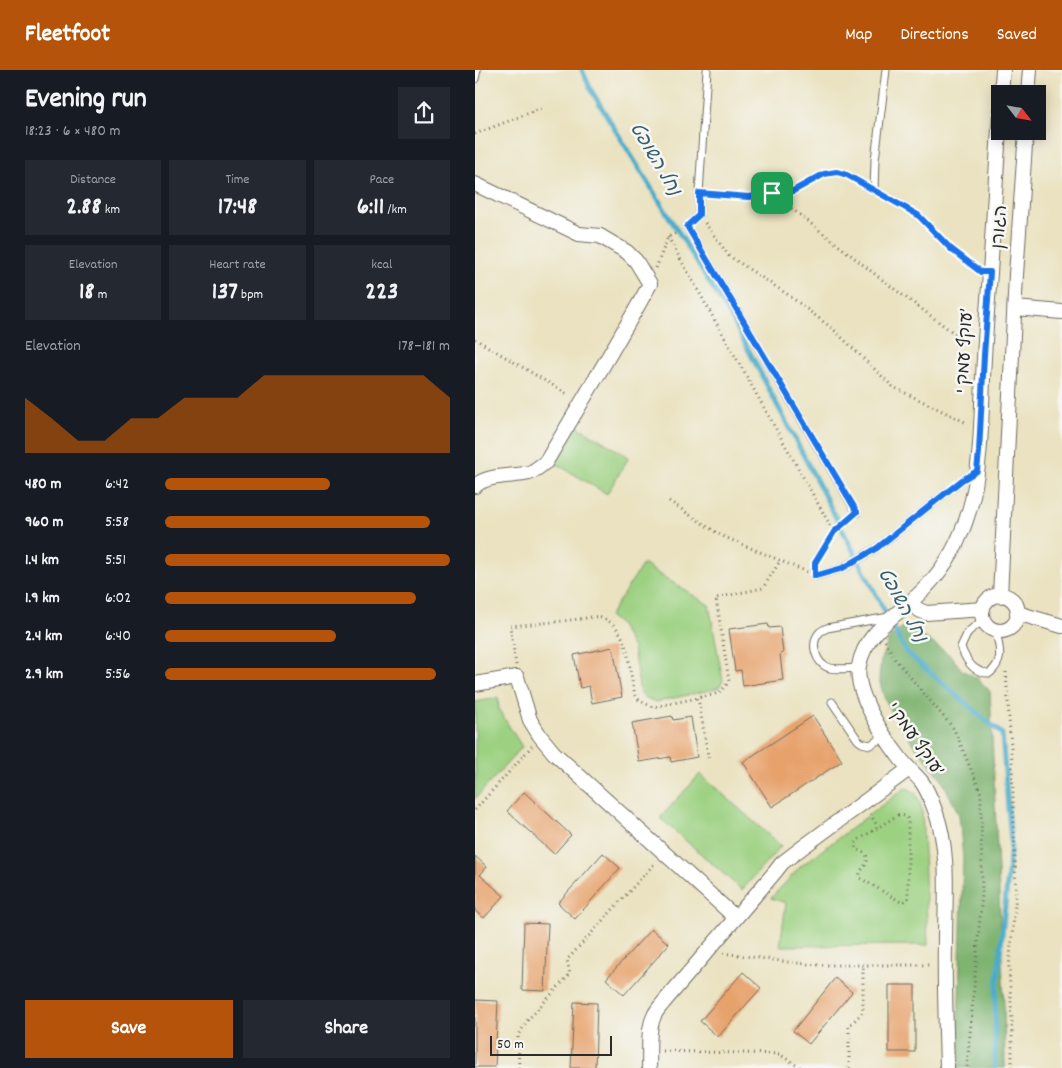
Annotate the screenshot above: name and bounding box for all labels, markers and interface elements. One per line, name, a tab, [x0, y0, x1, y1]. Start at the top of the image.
text: Fleetfoot	[25, 18, 110, 52]
text: Map	[845, 23, 872, 48]
text: Directions	[900, 23, 969, 48]
text: Saved	[997, 23, 1037, 48]
text: Evening run	[25, 81, 147, 121]
north arrow	[991, 85, 1046, 140]
map controls	[991, 85, 1046, 140]
button: share	[398, 87, 450, 139]
water label: נחל השופט	[622, 118, 687, 203]
text: 18:23 · 6 × 480 m	[25, 120, 121, 143]
text: Distance	[70, 170, 116, 190]
text: Time	[226, 170, 249, 190]
text: Pace	[369, 170, 394, 190]
pin	[751, 172, 793, 214]
icon: arrive	[758, 179, 786, 207]
text: 2.88	[66, 190, 101, 226]
text: 17:48	[218, 190, 257, 226]
text: 6:11	[357, 190, 384, 226]
text: km	[101, 200, 120, 220]
text: /km	[384, 200, 407, 220]
street label: הגורן	[987, 204, 1015, 250]
text: Elevation	[69, 255, 118, 275]
text: Heart rate	[209, 255, 266, 275]
text: kcal	[371, 255, 392, 275]
text: 18	[79, 275, 95, 311]
text: 137	[212, 275, 238, 311]
text: 223	[365, 275, 398, 311]
text: m	[95, 285, 107, 305]
text: bpm	[238, 285, 263, 305]
street label: עוקף עמק י’	[951, 308, 981, 394]
text: Elevation	[25, 335, 81, 358]
text: 178–181 m	[398, 335, 450, 358]
text: 480 m	[25, 473, 61, 496]
text: 6:42	[105, 473, 129, 496]
text: 960 m	[25, 511, 64, 534]
text: 5:58	[105, 511, 129, 534]
text: 1.4 km	[25, 549, 59, 572]
text: 5:51	[105, 549, 126, 572]
water label: נחל השופט	[870, 564, 933, 649]
text: 1.9 km	[25, 587, 60, 610]
text: 6:02	[105, 587, 131, 610]
text: 2.4 km	[25, 625, 63, 648]
text: 6:40	[105, 625, 131, 648]
text: 2.9 km	[25, 663, 63, 686]
text: 5:56	[105, 663, 130, 686]
street label: עוקף עמק י’	[879, 698, 949, 782]
button: Save	[25, 1000, 233, 1058]
button: Share	[243, 1000, 450, 1058]
scale bar	[490, 1033, 613, 1056]
text: 50 m	[497, 1035, 524, 1055]

